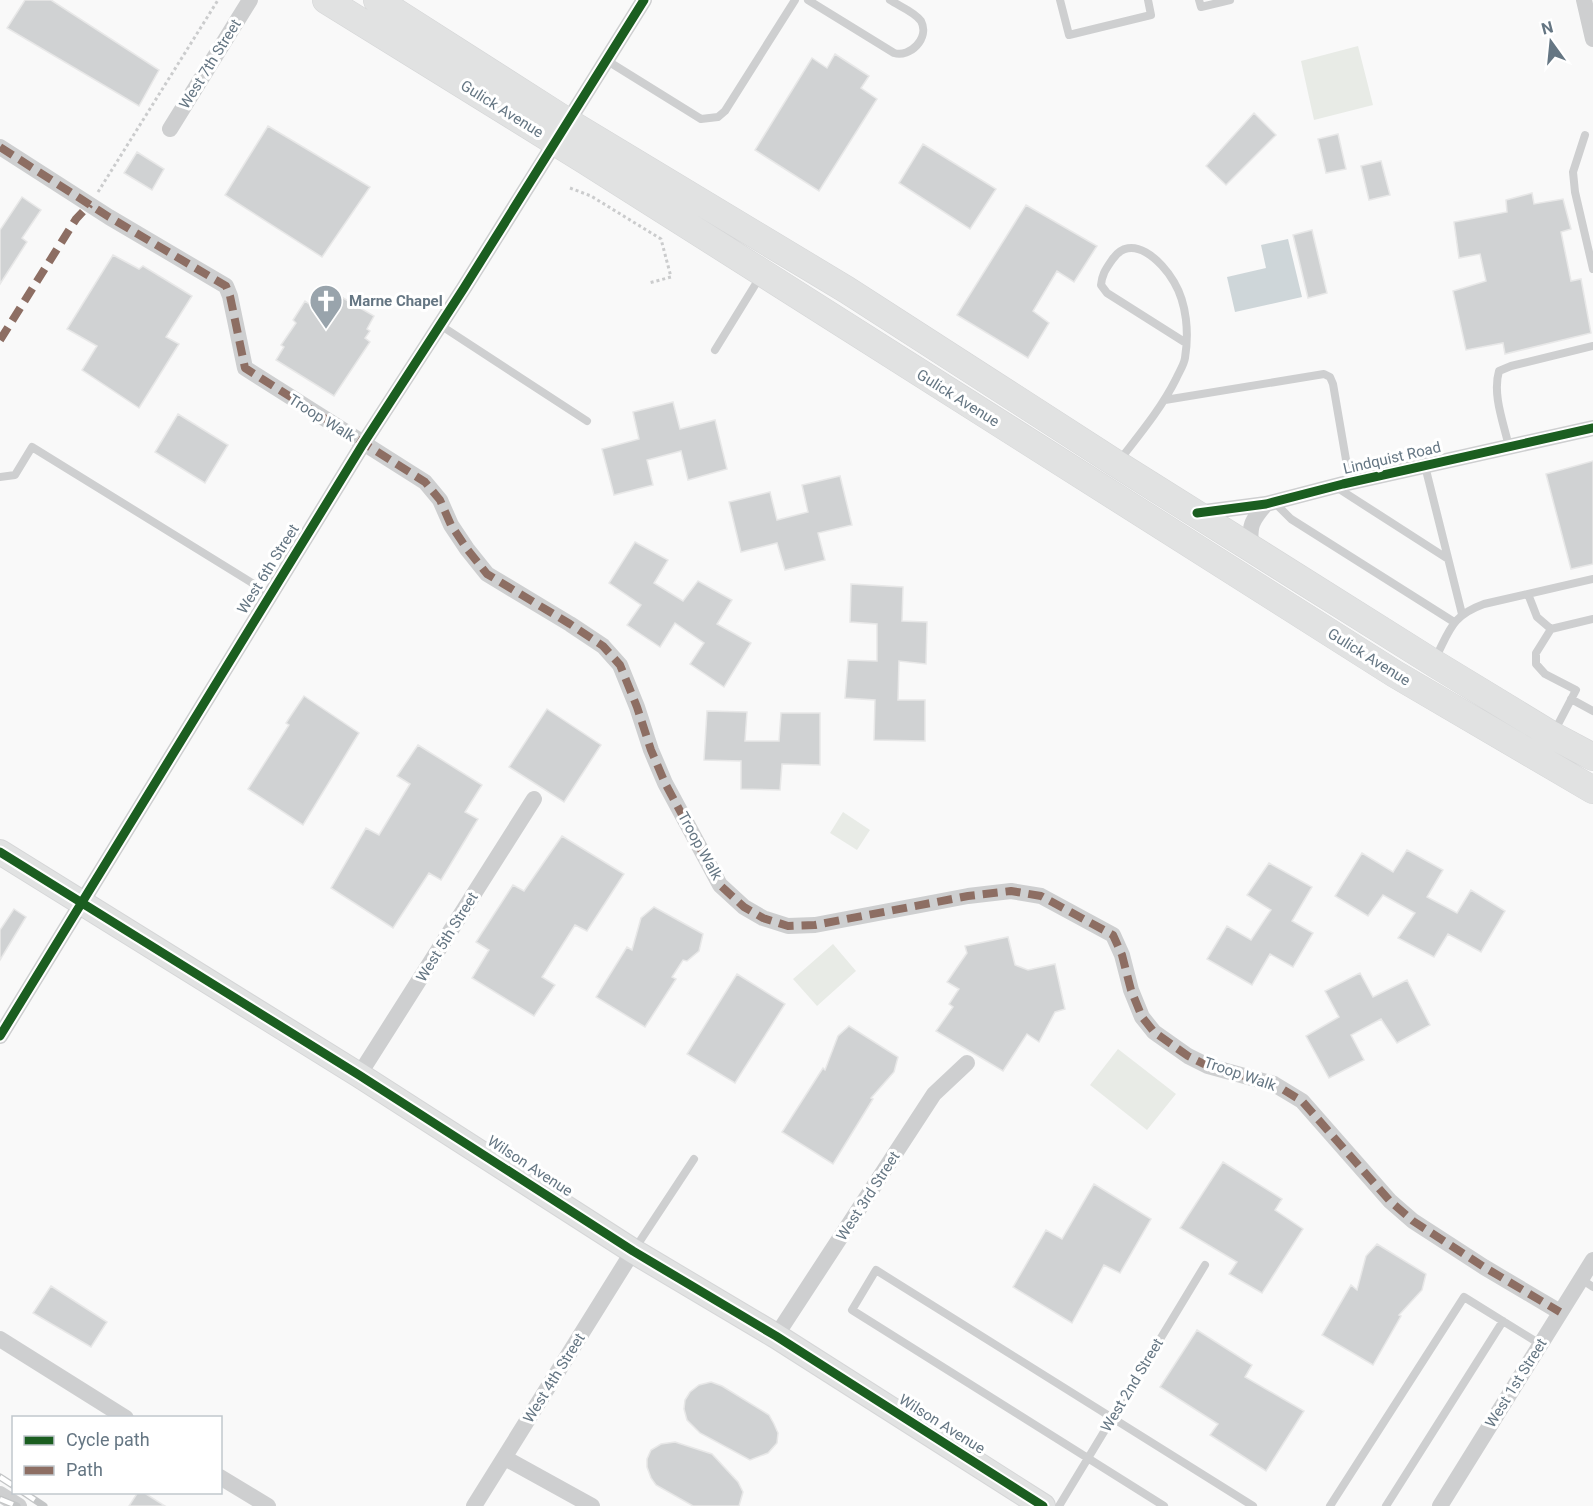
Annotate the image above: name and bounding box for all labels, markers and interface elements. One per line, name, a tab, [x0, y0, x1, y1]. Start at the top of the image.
north arrow	[1521, 12, 1581, 72]
street label: West 7th Street	[175, 16, 245, 112]
text: N	[1539, 17, 1555, 39]
street label: Gulick Avenue	[457, 76, 547, 142]
church icon: Marne Chapel	[308, 283, 344, 330]
place label: Marne Chapel	[349, 292, 443, 310]
street label: Gulick Avenue	[913, 365, 1003, 431]
street label: Troop Walk	[285, 390, 359, 446]
street label: Lindquist Road	[1341, 438, 1443, 478]
street label: West 6th Street	[233, 521, 303, 617]
street label: Gulick Avenue	[1324, 624, 1414, 690]
street label: Troop Walk	[674, 809, 726, 884]
street label: West 5th Street	[412, 889, 482, 985]
street label: Troop Walk	[1202, 1053, 1279, 1095]
street label: Wilson Avenue	[484, 1132, 576, 1200]
street label: West 3rd Street	[833, 1148, 904, 1244]
street label: West 4th Street	[519, 1330, 589, 1426]
street label: West 2nd Street	[1097, 1335, 1167, 1435]
street label: West 1st Street	[1481, 1335, 1551, 1431]
street label: Wilson Avenue	[896, 1390, 988, 1458]
legend	[12, 1416, 222, 1494]
text: Cycle path	[66, 1429, 150, 1450]
text: Path	[66, 1459, 103, 1480]

